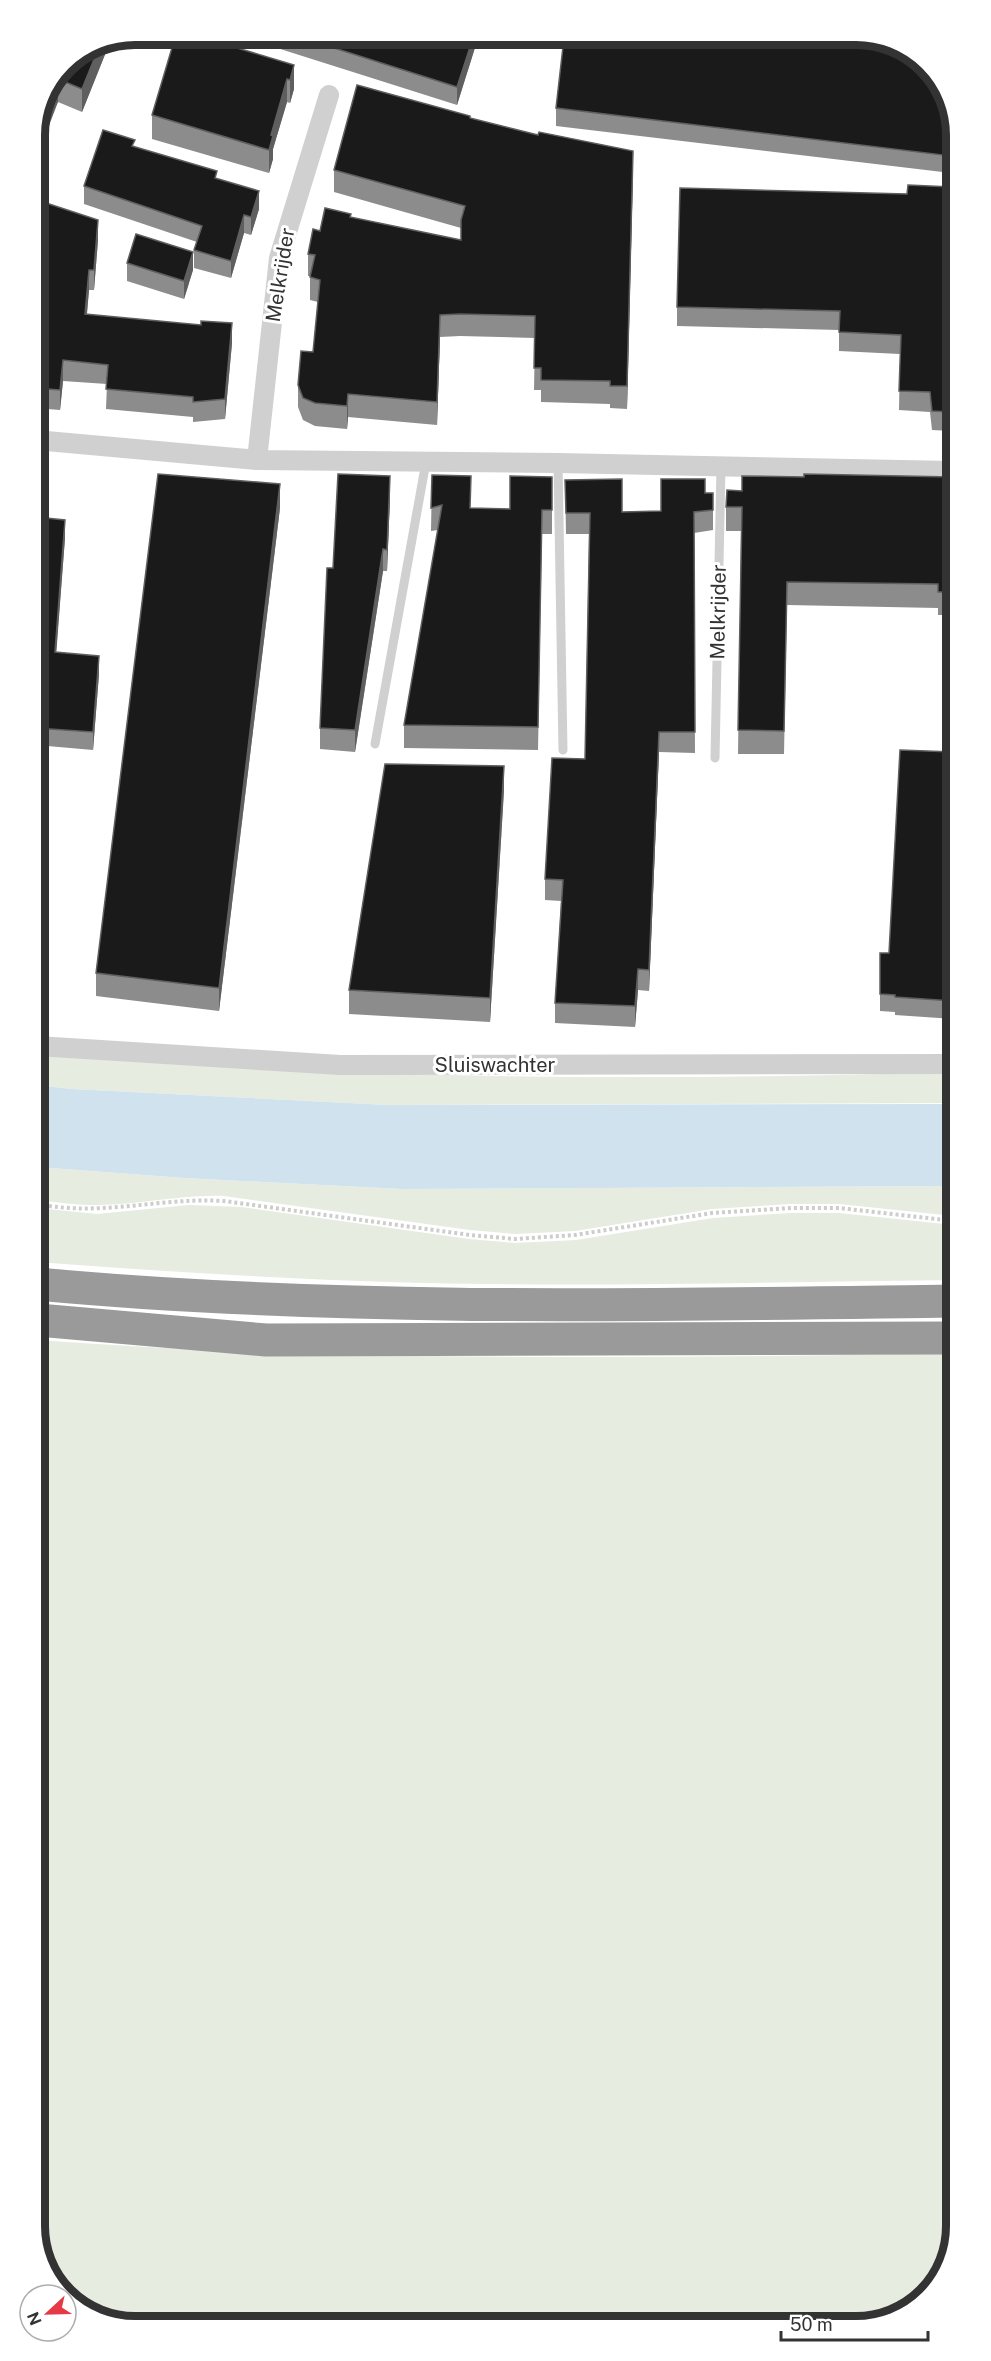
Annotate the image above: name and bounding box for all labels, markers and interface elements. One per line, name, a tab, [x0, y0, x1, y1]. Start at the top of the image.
street label: Melkrijder	[261, 226, 299, 324]
street label: Melkrijder	[705, 564, 731, 660]
street label: Sluiswachter	[435, 1053, 556, 1077]
north arrow	[18, 2283, 78, 2343]
scale bar	[781, 2304, 928, 2342]
text: N	[23, 2309, 46, 2328]
text: 50 m	[790, 2314, 833, 2335]

